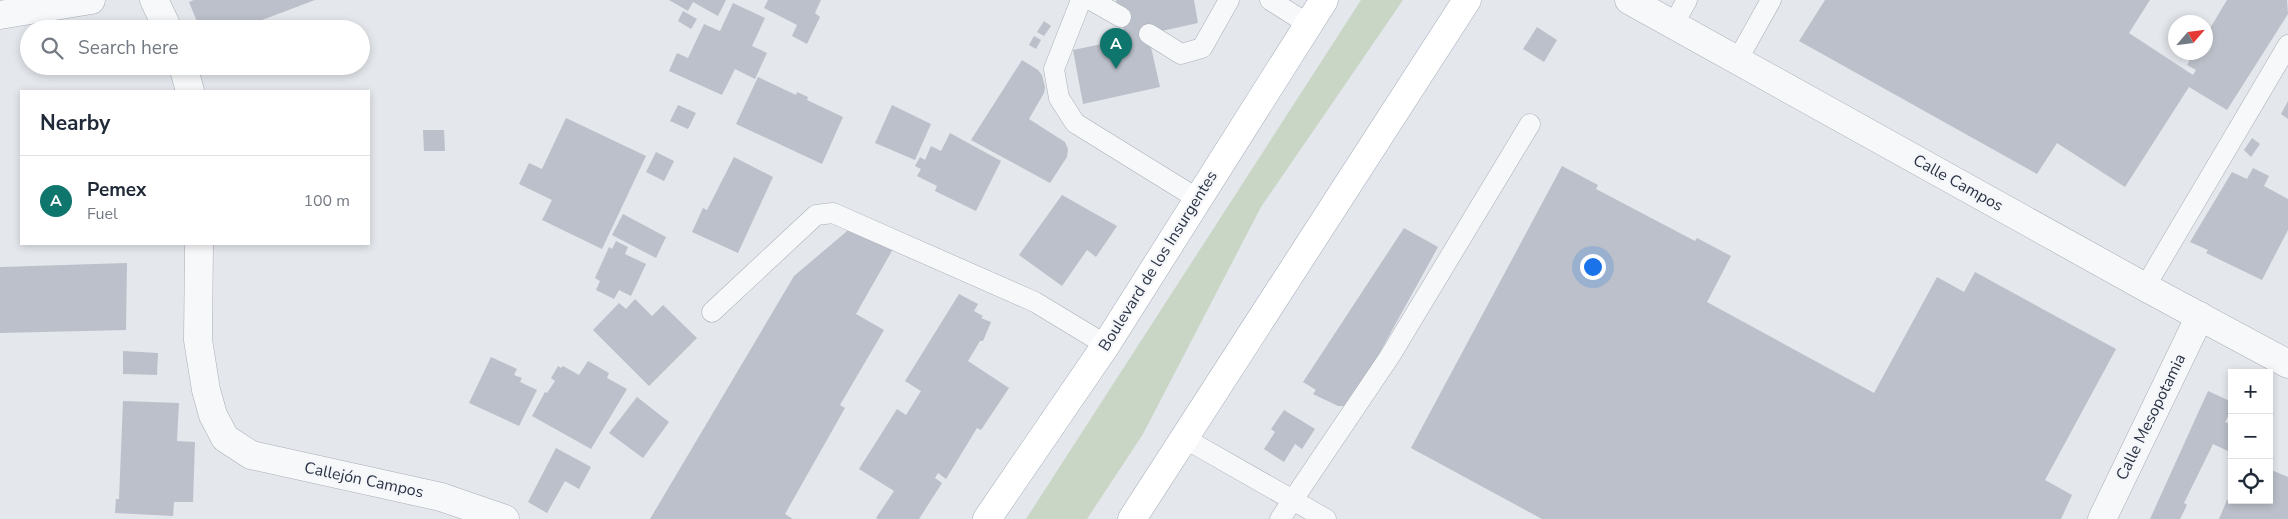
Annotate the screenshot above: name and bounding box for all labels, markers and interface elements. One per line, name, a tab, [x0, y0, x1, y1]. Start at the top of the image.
north arrow	[2168, 15, 2213, 60]
search box	[20, 20, 370, 75]
pin: A	[1100, 28, 1132, 69]
icon: search	[38, 34, 66, 62]
text: Search here	[78, 35, 179, 61]
text: Nearby	[40, 109, 110, 137]
street label: Calle Campos	[1909, 149, 2007, 217]
street label: Boulevard de los Insurgentes	[1093, 167, 1223, 355]
text: Pemex	[87, 177, 147, 203]
text: A	[50, 190, 62, 212]
text: 100 m	[303, 190, 350, 212]
text: Fuel	[87, 203, 118, 225]
your location	[1580, 254, 1606, 280]
street label: Calle Mesopotamia	[2111, 350, 2191, 484]
map controls	[2228, 369, 2273, 504]
button: +	[2228, 369, 2273, 414]
button: −	[2228, 414, 2273, 459]
street label: Callejón Campos	[302, 457, 426, 503]
button: locate	[2228, 459, 2273, 504]

